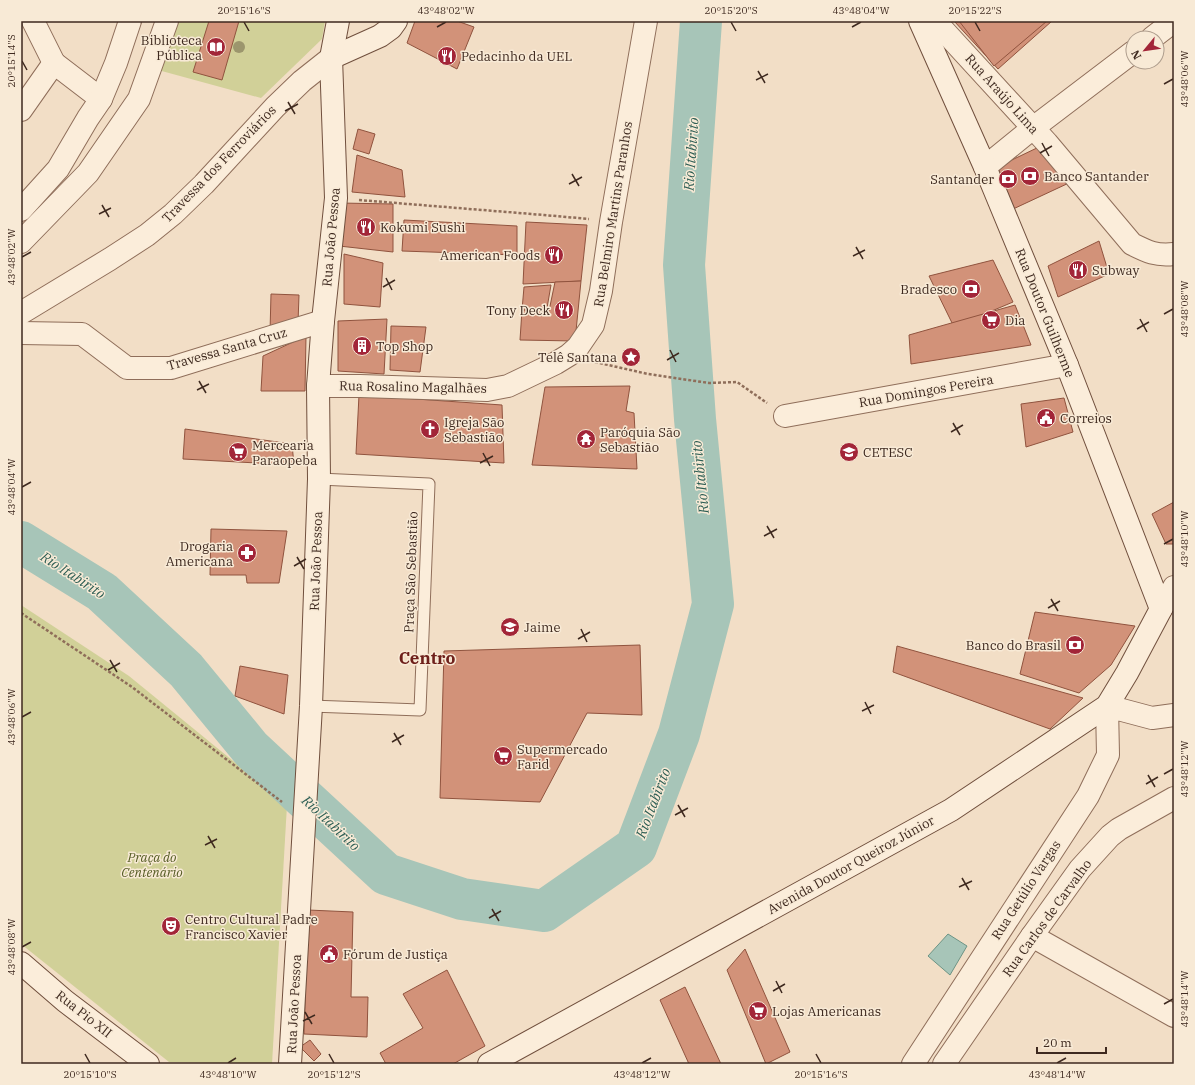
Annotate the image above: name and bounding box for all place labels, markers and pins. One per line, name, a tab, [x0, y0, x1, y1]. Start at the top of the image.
place label: Biblioteca Pública	[141, 32, 202, 64]
library icon: Biblioteca Pública	[205, 36, 227, 58]
restaurant icon: Pedacinho da UEL	[436, 45, 458, 67]
place label: Pedacinho da UEL	[461, 48, 572, 65]
bank icon: Banco Santander	[1019, 165, 1041, 187]
bank icon: Santander	[997, 168, 1019, 190]
place label: Banco Santander	[1044, 168, 1149, 185]
place label: Santander	[930, 171, 994, 188]
restaurant icon: Kokumi Sushi	[355, 216, 377, 238]
place label: Kokumi Sushi	[380, 219, 465, 236]
restaurant icon: American Foods	[543, 244, 565, 266]
place label: American Foods	[440, 247, 540, 264]
restaurant icon: Subway	[1067, 259, 1089, 281]
place label: Subway	[1092, 262, 1139, 279]
bank icon: Bradesco	[960, 278, 982, 300]
place label: Bradesco	[900, 281, 957, 298]
restaurant icon: Tony Deck	[553, 299, 575, 321]
place label: Tony Deck	[486, 302, 550, 319]
supermarket icon: Dia	[980, 309, 1002, 331]
place label: Dia	[1005, 312, 1025, 329]
building icon: Top Shop	[351, 335, 373, 357]
place label: Top Shop	[376, 338, 433, 355]
place icon: Telê Santana	[620, 346, 642, 368]
place label: Telê Santana	[538, 349, 617, 366]
public building icon: Correios	[1035, 407, 1057, 429]
place label: Correios	[1060, 410, 1112, 427]
place label: Igreja São Sebastião	[444, 414, 504, 446]
church icon: Igreja São Sebastião	[419, 418, 441, 440]
place label: Paróquia São Sebastião	[600, 424, 680, 456]
temple icon: Paróquia São Sebastião	[575, 428, 597, 450]
place label: Mercearia Paraopeba	[252, 437, 317, 469]
supermarket icon: Mercearia Paraopeba	[227, 441, 249, 463]
school or university icon: CETESC	[838, 441, 860, 463]
place label: CETESC	[863, 444, 913, 461]
place label: Drogaria Americana	[166, 538, 233, 570]
pharmacy icon: Drogaria Americana	[236, 542, 258, 564]
school or university icon: Jaime	[499, 616, 521, 638]
place label: Jaime	[524, 619, 560, 636]
bank icon: Banco do Brasil	[1064, 634, 1086, 656]
place label: Banco do Brasil	[966, 637, 1061, 654]
place label: Supermercado Farid	[517, 741, 608, 773]
supermarket icon: Supermercado Farid	[492, 745, 514, 767]
place label: Centro Cultural Padre Francisco Xavier	[185, 911, 318, 943]
theatre icon: Centro Cultural Padre Francisco Xavier	[160, 915, 182, 937]
public building icon: Fórum de Justiça	[318, 943, 340, 965]
place label: Fórum de Justiça	[343, 946, 448, 963]
supermarket icon: Lojas Americanas	[747, 1000, 769, 1022]
place label: Lojas Americanas	[772, 1003, 881, 1020]

